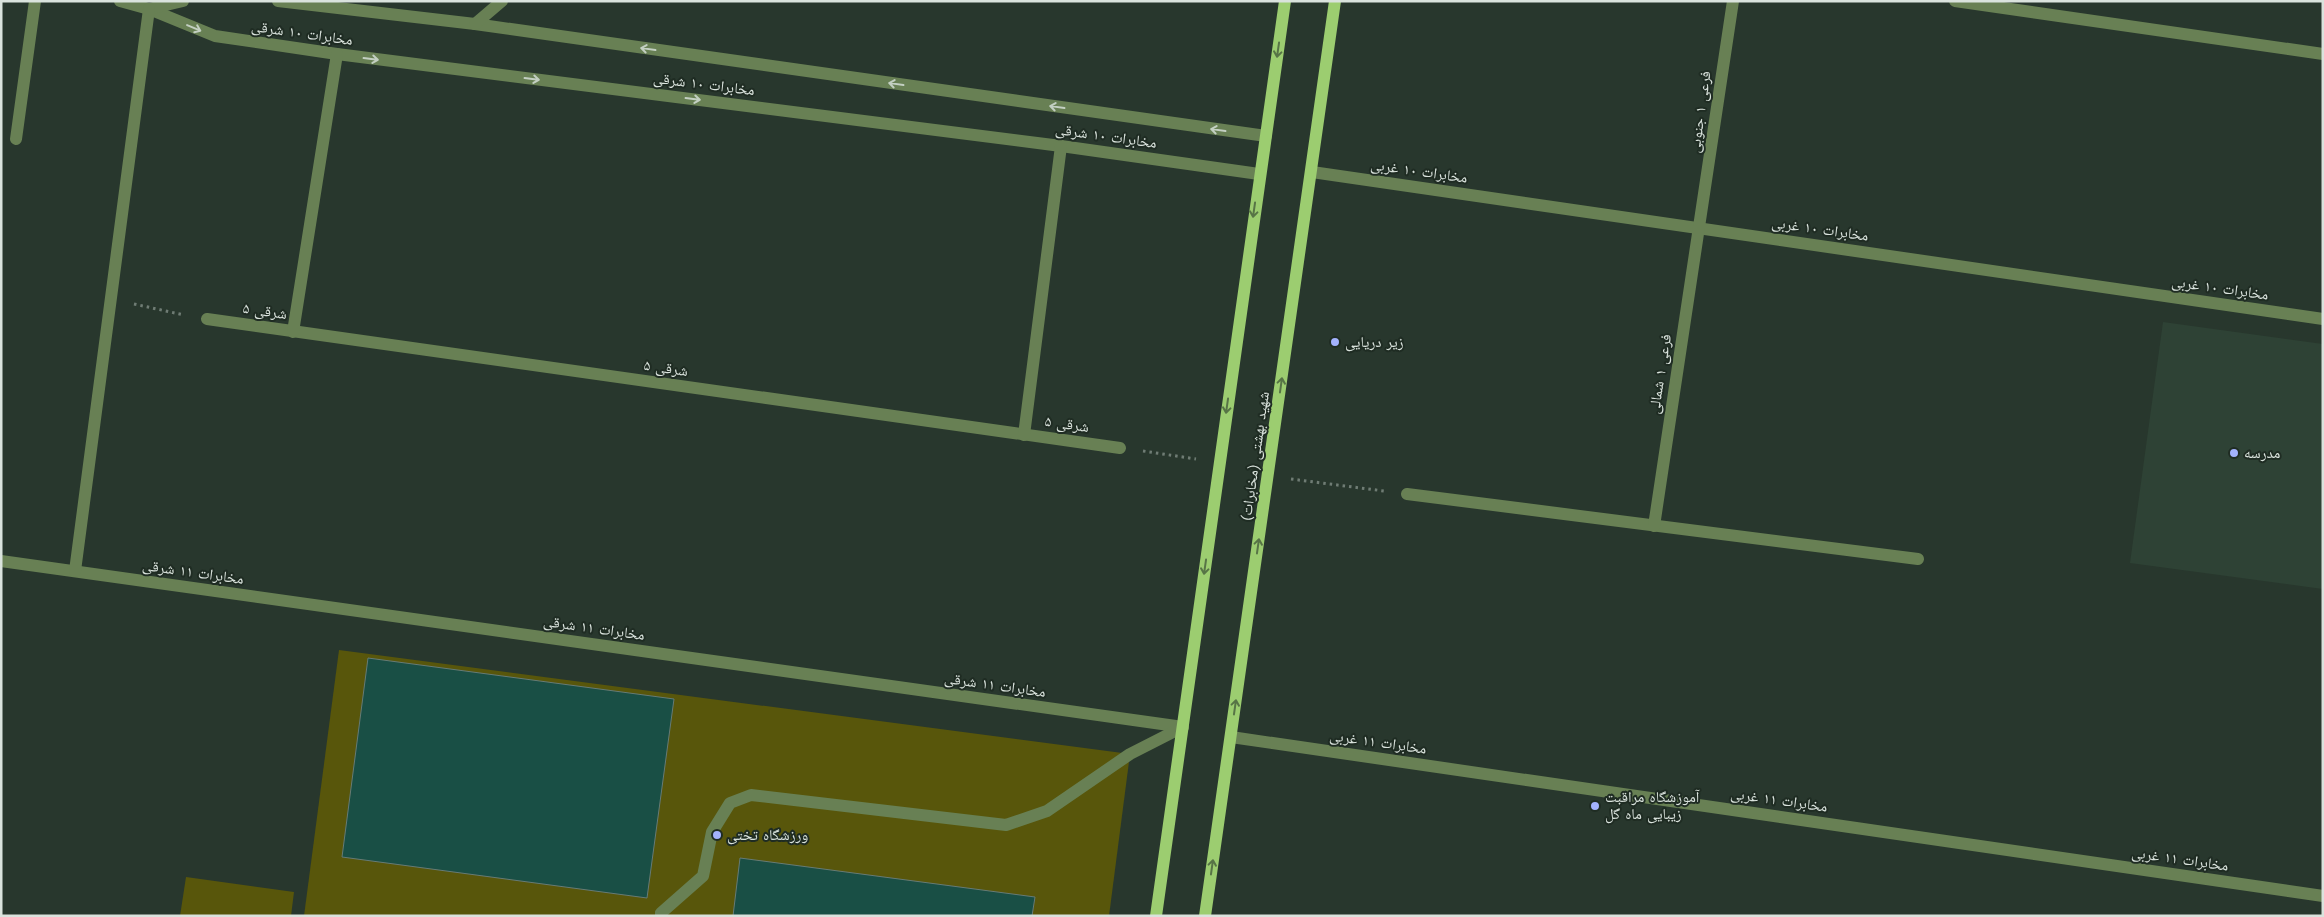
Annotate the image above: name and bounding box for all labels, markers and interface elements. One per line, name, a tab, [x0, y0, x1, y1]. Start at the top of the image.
street label: مخابرات ۱۰ شرقی	[250, 17, 354, 50]
one-way arrow	[186, 23, 201, 33]
one-way arrow	[1273, 41, 1283, 57]
one-way arrow	[640, 44, 656, 54]
one-way arrow	[362, 54, 378, 64]
street label: مخابرات ۱۰ شرقی	[652, 69, 756, 100]
street label: فرعی ۱ جنوبی	[1685, 70, 1716, 154]
one-way arrow	[524, 74, 540, 84]
one-way arrow	[888, 79, 904, 89]
one-way arrow	[685, 94, 701, 104]
one-way arrow	[1049, 102, 1065, 112]
street label: مخابرات ۱۰ شرقی	[1054, 120, 1158, 153]
one-way arrow	[1210, 124, 1226, 134]
street label: مخابرات ۱۰ غربی	[1369, 155, 1469, 188]
one-way arrow	[1249, 202, 1259, 218]
street label: مخابرات ۱۰ غربی	[1770, 213, 1870, 246]
street label: مخابرات ۱۰ غربی	[2170, 272, 2270, 305]
street label: شرقی ۵	[242, 299, 288, 324]
place label: زیر دریایی	[1345, 333, 1404, 352]
street label: فرعی ۱ شمالی	[1645, 333, 1676, 415]
marker: زیر دریایی	[1329, 336, 1341, 348]
street label: شرقی ۵	[643, 356, 689, 381]
one-way arrow	[1276, 377, 1286, 393]
street label: شهید بهشتی (مخابرات)	[1237, 390, 1274, 522]
one-way arrow	[1222, 398, 1232, 414]
street label: شرقی ۵	[1044, 412, 1090, 437]
place label: مدرسه	[2244, 444, 2281, 462]
marker: مدرسه	[2228, 447, 2240, 459]
one-way arrow	[1253, 538, 1263, 554]
street label: مخابرات ۱۱ شرقی	[141, 556, 245, 589]
one-way arrow	[1200, 559, 1210, 575]
street label: مخابرات ۱۱ شرقی	[542, 612, 646, 645]
street label: مخابرات ۱۱ شرقی	[943, 669, 1047, 702]
one-way arrow	[1231, 699, 1241, 715]
street label: مخابرات ۱۱ غربی	[1328, 726, 1428, 759]
street label: مخابرات ۱۱ غربی	[1729, 784, 1829, 817]
place label: آموزشگاه مراقبت زیبایی ماه گل	[1605, 788, 1701, 824]
marker: آموزشگاه مراقبت زیبایی ماه گل	[1589, 800, 1601, 812]
place label: ورزشگاه تختی	[727, 826, 808, 845]
marker: ورزشگاه تختی	[711, 829, 723, 841]
street label: مخابرات ۱۱ غربی	[2130, 843, 2230, 876]
one-way arrow	[1207, 860, 1217, 876]

